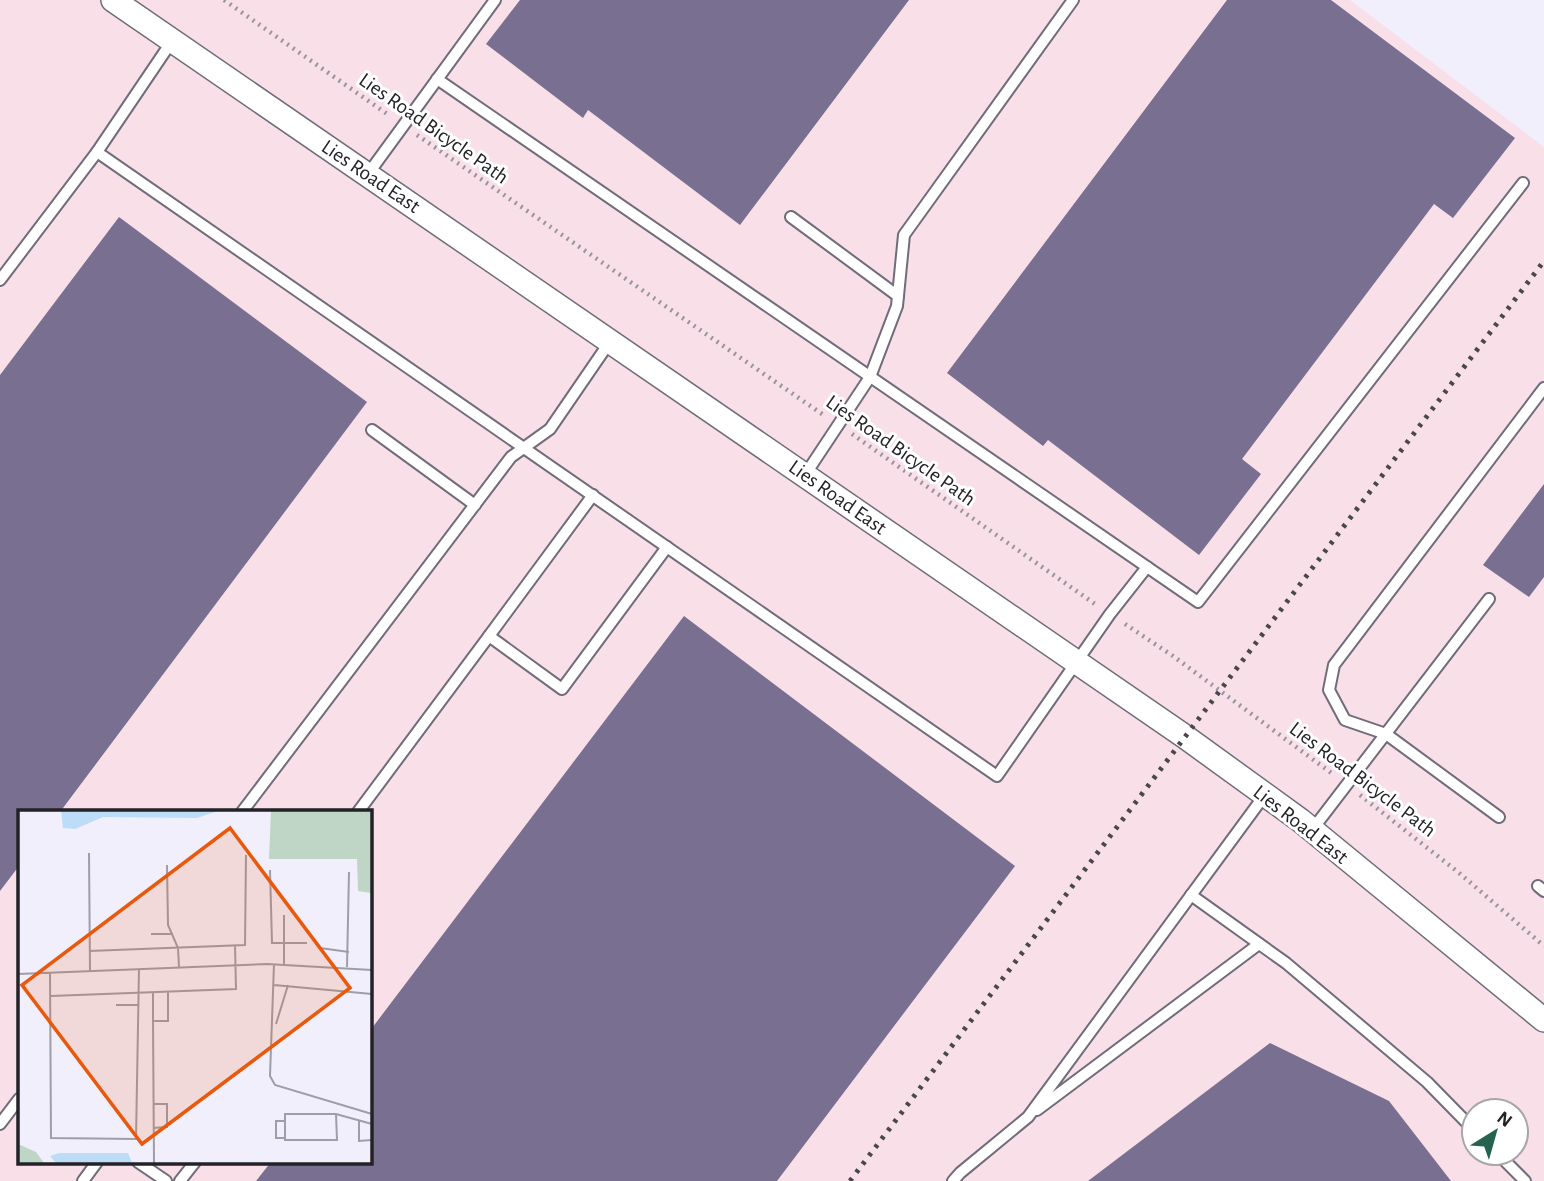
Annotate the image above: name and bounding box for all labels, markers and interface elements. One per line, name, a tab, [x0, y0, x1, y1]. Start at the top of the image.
street label: Lies Road Bicycle Path	[355, 69, 512, 188]
street label: Lies Road East	[318, 136, 424, 217]
street label: Lies Road Bicycle Path	[822, 391, 979, 510]
street label: Lies Road East	[785, 456, 891, 539]
street label: Lies Road Bicycle Path	[1286, 718, 1440, 841]
street label: Lies Road East	[1249, 781, 1352, 868]
inset map	[18, 810, 371, 1164]
north arrow	[1460, 1097, 1530, 1167]
text: N	[1493, 1108, 1515, 1131]

